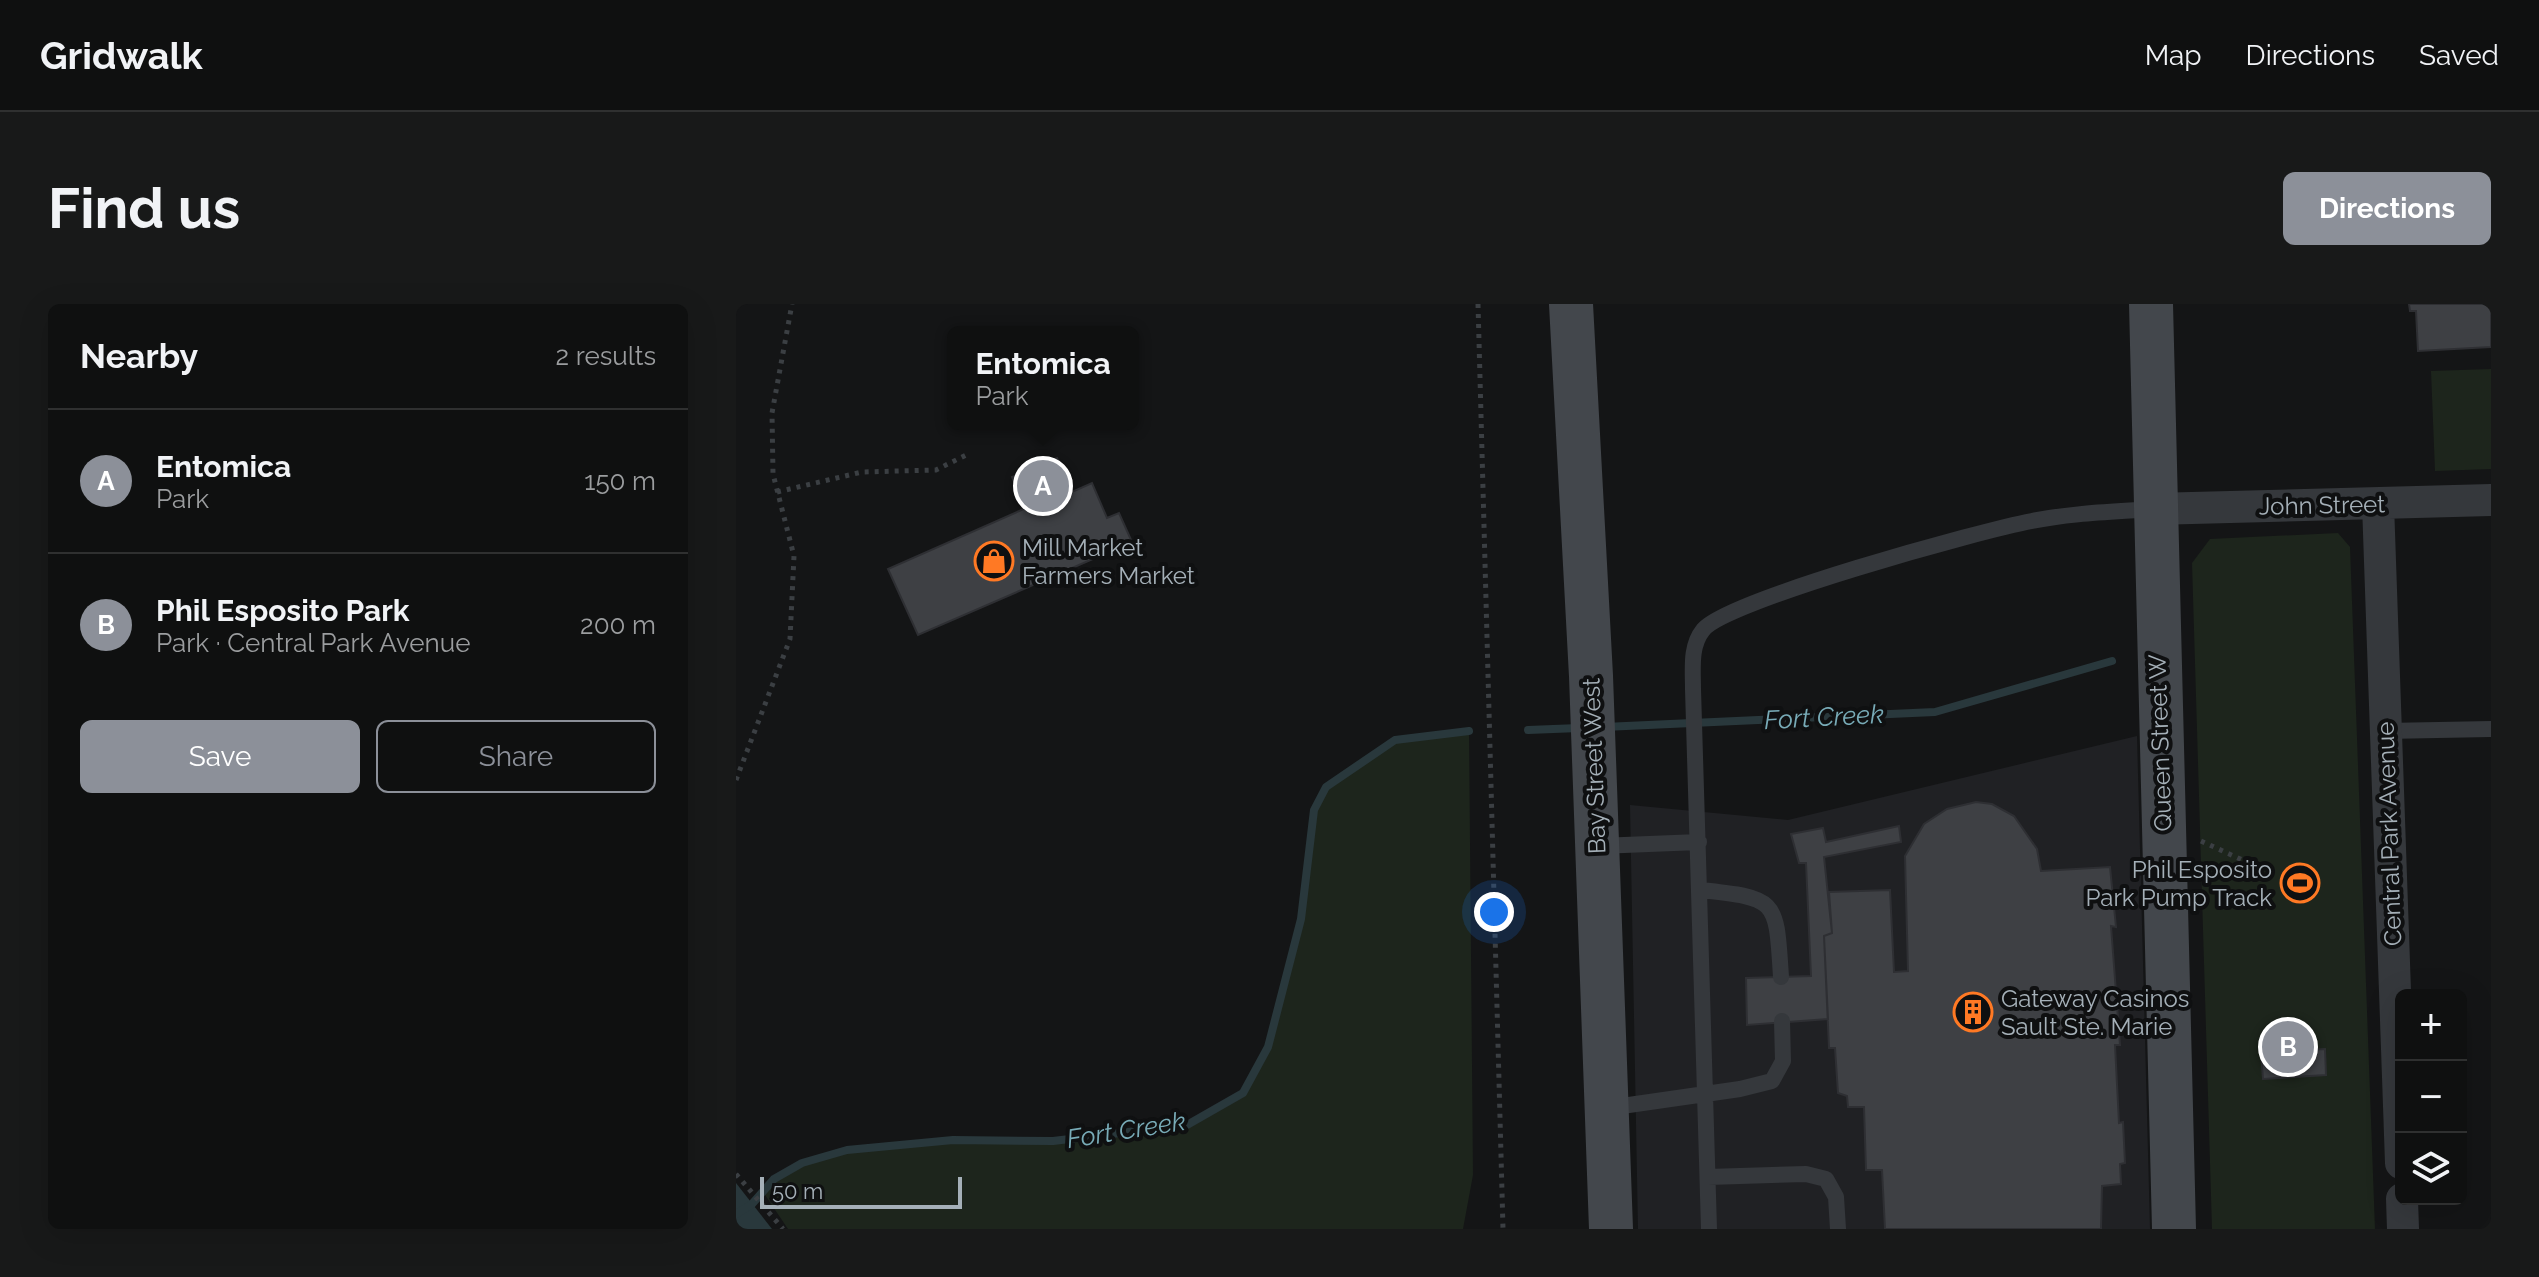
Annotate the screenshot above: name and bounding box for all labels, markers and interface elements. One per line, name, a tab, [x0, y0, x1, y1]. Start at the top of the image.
text: Gridwalk	[40, 33, 203, 78]
text: Map	[2145, 39, 2202, 72]
text: Directions	[2246, 39, 2375, 72]
text: Saved	[2419, 39, 2499, 72]
button: Directions	[2283, 172, 2491, 245]
text: Find us	[48, 175, 240, 241]
popup	[947, 326, 1139, 430]
text: Nearby	[80, 336, 198, 376]
text: 2 results	[556, 341, 656, 371]
text: Entomica	[975, 346, 1111, 381]
text: Park	[975, 381, 1029, 411]
text: Entomica	[156, 449, 291, 484]
pin: A	[1017, 456, 1069, 516]
text: A	[97, 466, 115, 496]
text: 150 m	[584, 466, 656, 496]
text: Park	[156, 484, 209, 514]
street label: John Street	[2259, 489, 2385, 521]
place label: Mill Market Farmers Market	[1022, 533, 1195, 590]
shop icon: Mill Market Farmers Market	[973, 540, 1015, 582]
text: Phil Esposito Park	[156, 593, 410, 628]
text: B	[97, 610, 115, 640]
text: 200 m	[580, 610, 656, 640]
text: Park · Central Park Avenue	[156, 628, 470, 658]
street label: Queen Street W	[2142, 654, 2178, 832]
street label: Bay Street West	[1576, 677, 1612, 855]
water label: Fort Creek	[1763, 699, 1885, 735]
button: Save	[80, 720, 360, 793]
button: Share	[376, 720, 656, 793]
street label: Central Park Avenue	[2371, 721, 2407, 947]
place label: Phil Esposito Park Pump Track	[2086, 855, 2272, 912]
sports icon: Phil Esposito Park Pump Track	[2279, 862, 2321, 904]
your location	[1474, 892, 1514, 932]
place label: Gateway Casinos Sault Ste. Marie	[2001, 984, 2189, 1041]
map controls	[2395, 989, 2467, 1205]
button: +	[2395, 989, 2467, 1061]
building icon: Gateway Casinos Sault Ste. Marie	[1952, 991, 1994, 1033]
pin: B	[2262, 1017, 2314, 1077]
button: −	[2395, 1061, 2467, 1133]
water label: Fort Creek	[1064, 1106, 1188, 1154]
button: layers	[2395, 1133, 2467, 1205]
scale bar	[760, 1173, 962, 1209]
text: 50 m	[772, 1178, 823, 1204]

